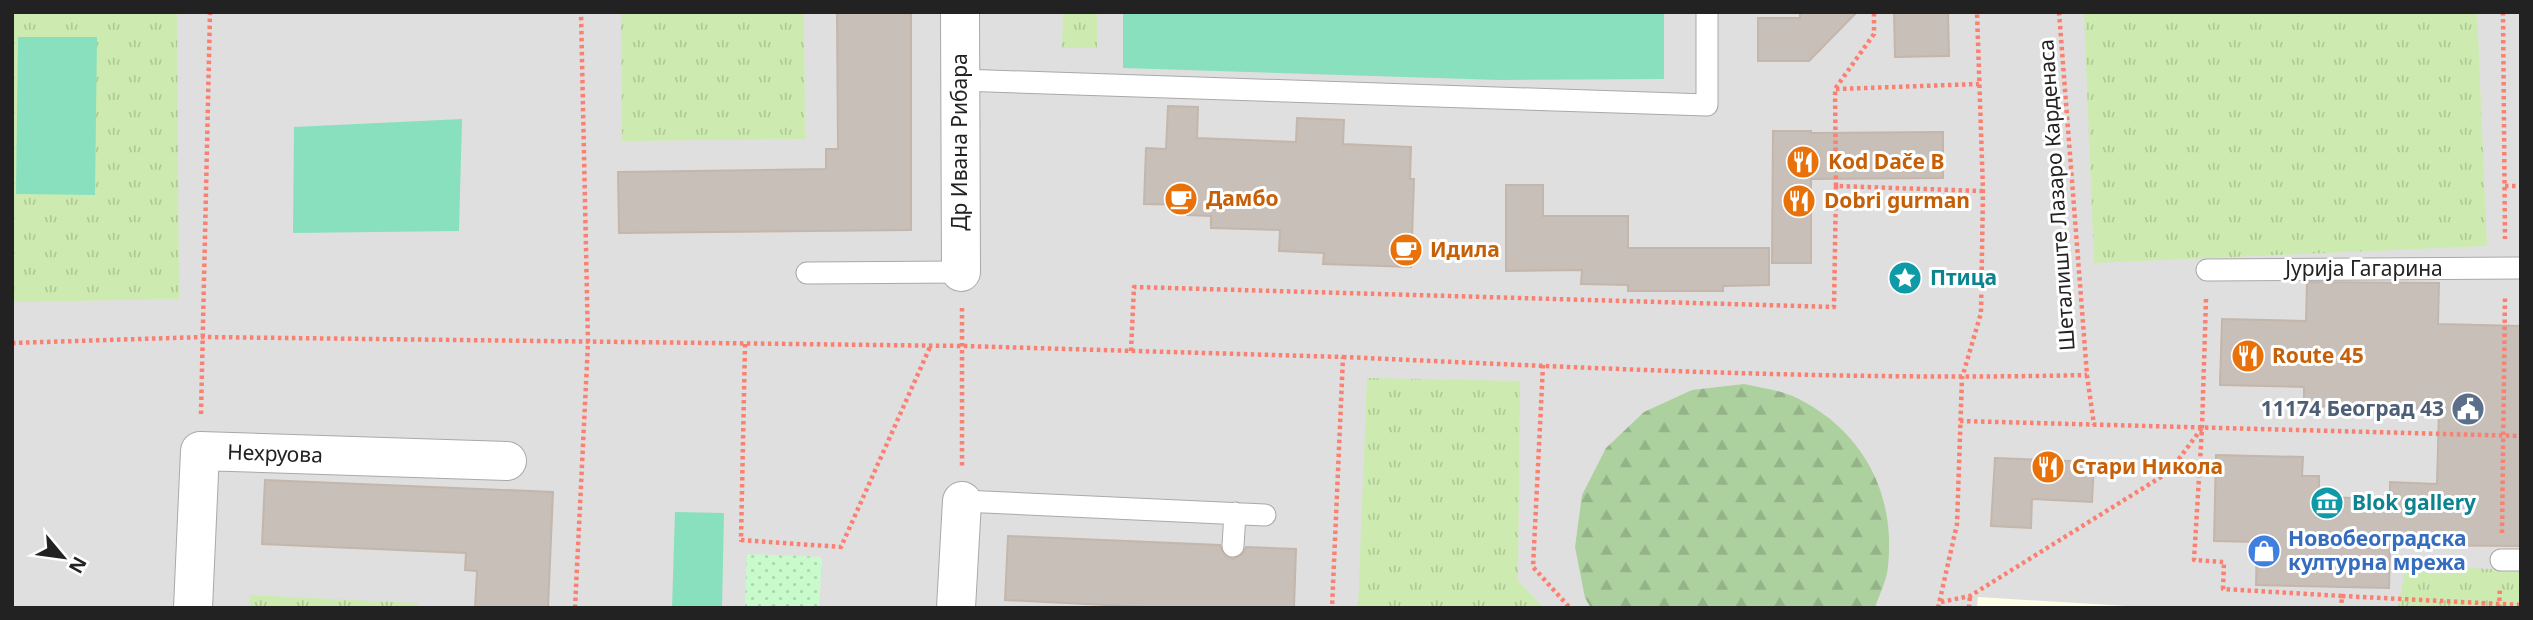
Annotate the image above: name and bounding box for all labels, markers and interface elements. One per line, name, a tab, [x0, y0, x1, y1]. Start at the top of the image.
street label: Шеталиште Лазаро Карденаса	[2031, 38, 2081, 352]
street label: Др Ивана Рибара	[945, 53, 973, 231]
restaurant icon: Kod Dače B	[1784, 143, 1822, 181]
place label: Kod Dače B	[1828, 147, 1945, 175]
cafe icon: Дамбо	[1162, 180, 1200, 218]
restaurant icon: Dobri gurman	[1780, 182, 1818, 220]
place label: Дамбо	[1206, 184, 1279, 212]
place label: Dobri gurman	[1824, 186, 1970, 214]
cafe icon: Идила	[1387, 231, 1425, 269]
place label: Идила	[1430, 235, 1500, 263]
street label: Јурија Гагарина	[2283, 254, 2443, 282]
place icon: Птица	[1886, 259, 1924, 297]
place label: Птица	[1930, 263, 1997, 291]
restaurant icon: Route 45	[2229, 337, 2267, 375]
place label: Route 45	[2272, 341, 2364, 369]
public building icon: 11174 Београд 43	[2449, 390, 2487, 428]
place label: 11174 Београд 43	[2261, 394, 2444, 422]
street label: Нехруова	[227, 437, 323, 469]
restaurant icon: Стари Никола	[2029, 448, 2067, 486]
place label: Стари Никола	[2072, 452, 2223, 480]
museum icon: Blok gallery	[2308, 484, 2346, 522]
place label: Blok gallery	[2352, 488, 2476, 516]
north arrow	[28, 522, 98, 592]
place label: Новобеоградска културна мрежа	[2288, 524, 2466, 576]
shop icon: Новобеоградска културна мрежа	[2245, 532, 2283, 570]
text: N	[63, 552, 93, 578]

